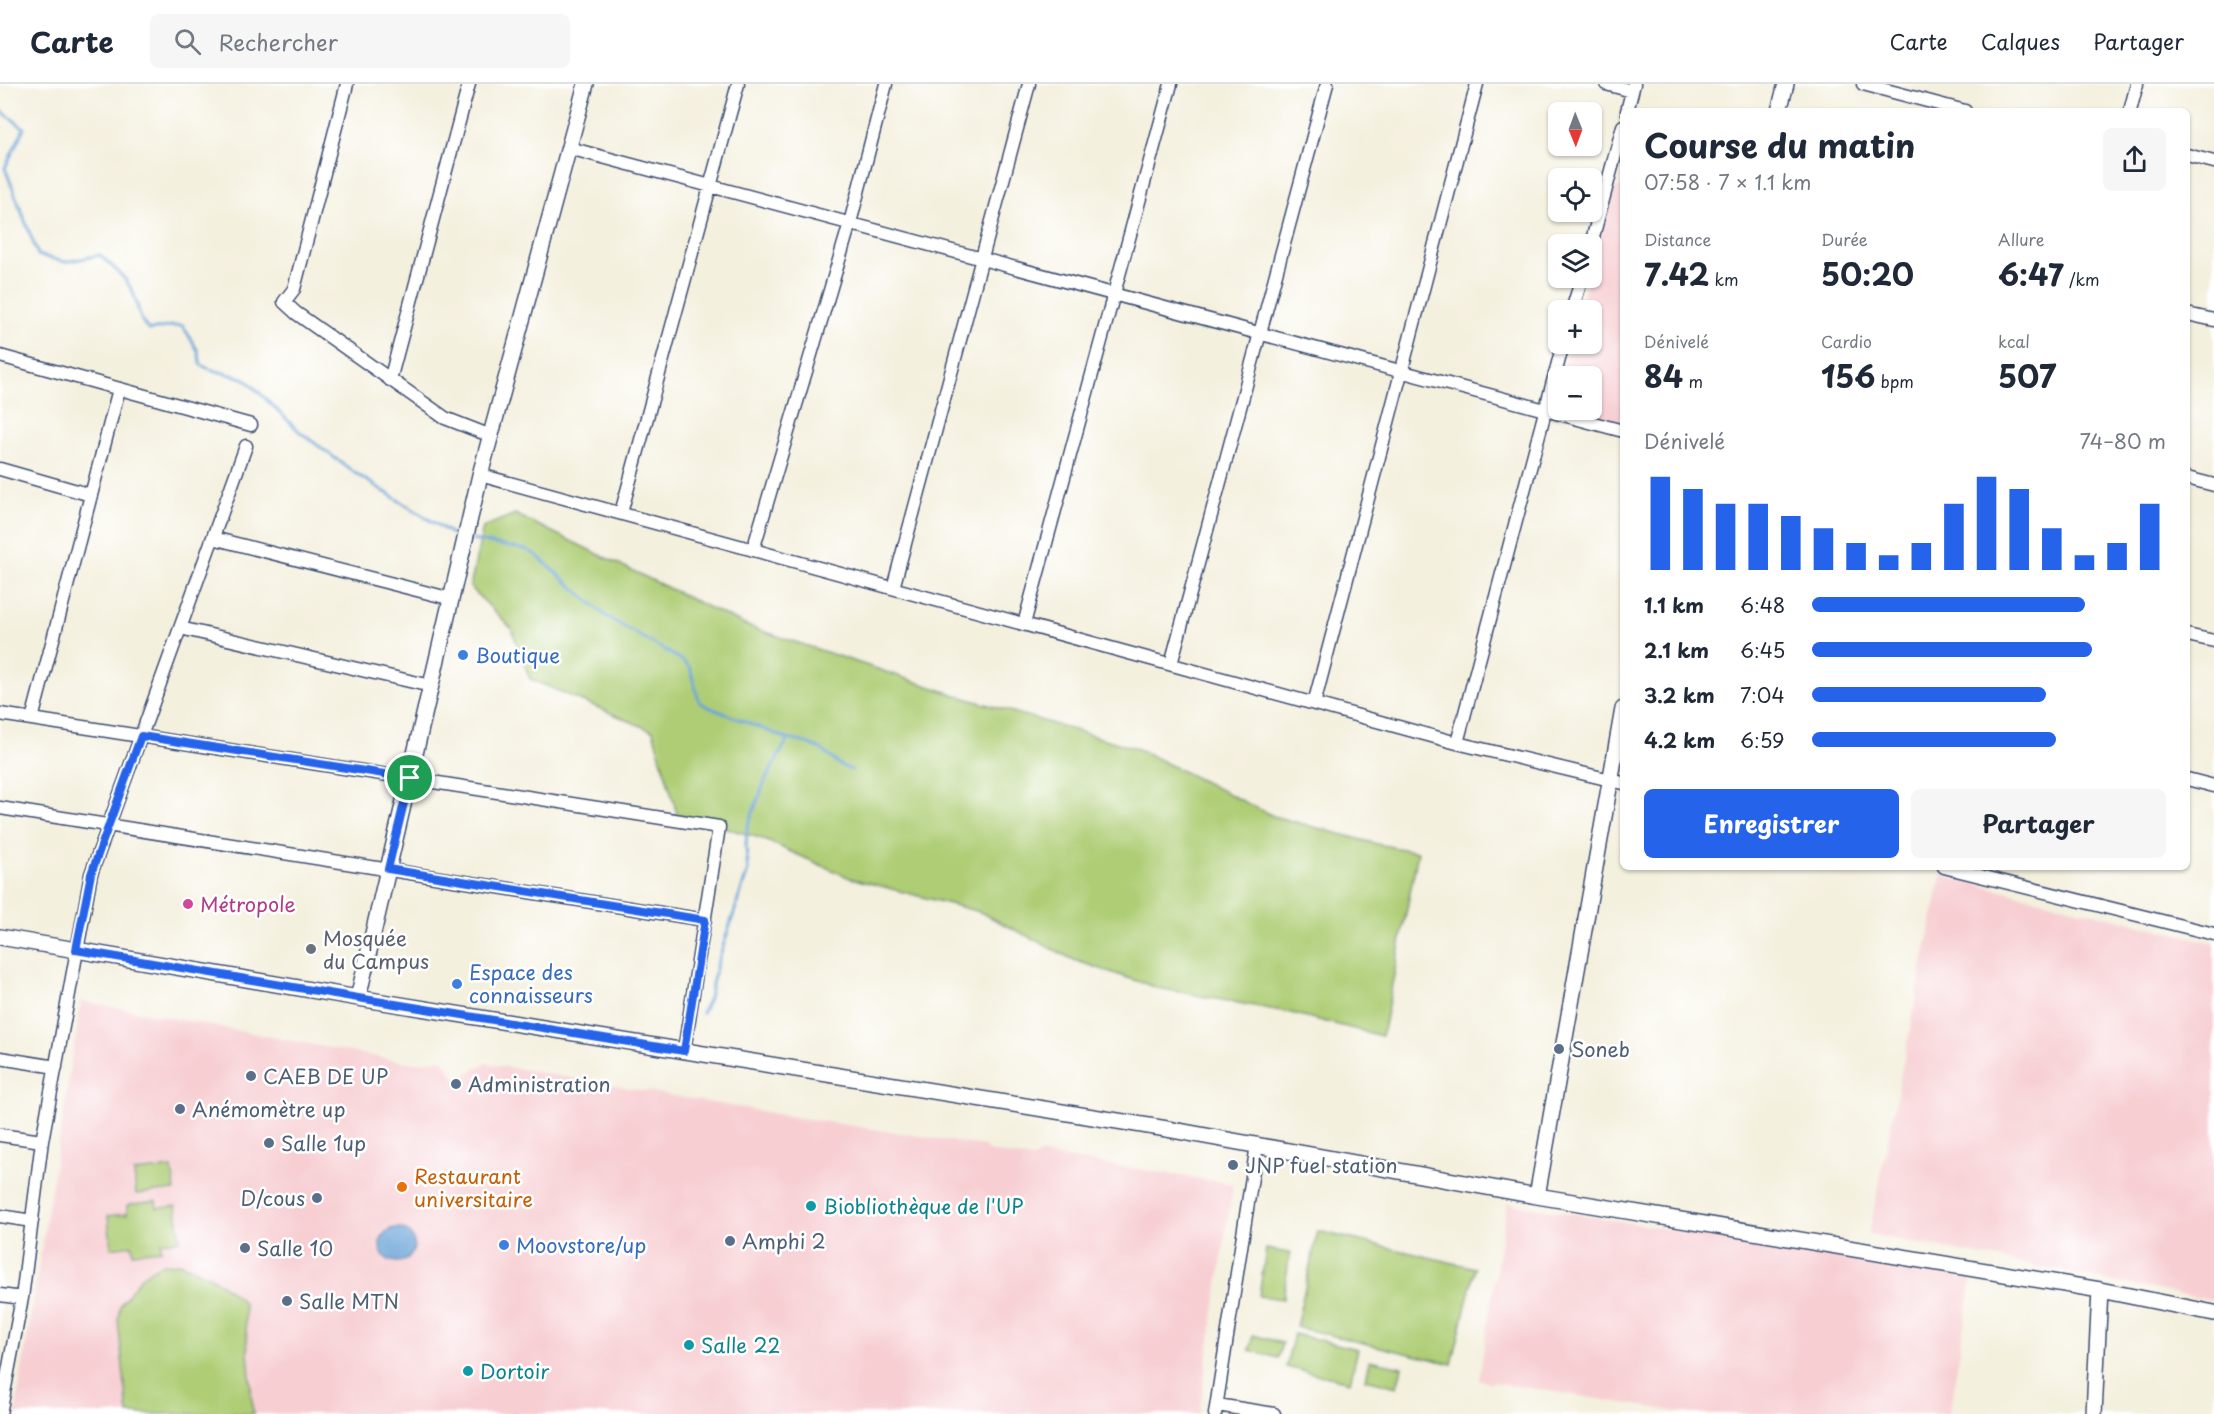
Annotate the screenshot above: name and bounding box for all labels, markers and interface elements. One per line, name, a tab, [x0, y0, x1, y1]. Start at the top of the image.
search box	[150, 14, 570, 68]
text: Carte	[30, 20, 114, 63]
icon: search	[171, 25, 204, 58]
text: Rechercher	[219, 25, 338, 58]
text: Carte	[1890, 25, 1948, 57]
text: Calques	[1981, 25, 2060, 57]
text: Partager	[2093, 25, 2184, 57]
north arrow	[1548, 102, 1602, 156]
map controls	[1548, 102, 1602, 420]
text: Course du matin	[1644, 119, 1915, 169]
button: share	[2103, 128, 2166, 191]
text: 07:58 · 7 × 1.1 km	[1644, 167, 1811, 197]
button: locate	[1548, 168, 1602, 222]
text: Distance	[1644, 227, 1711, 251]
text: Durée	[1821, 227, 1868, 251]
text: Allure	[1998, 227, 2045, 251]
button: layers	[1548, 234, 1602, 288]
text: 7.42	[1644, 251, 1709, 296]
text: 50:20	[1821, 251, 1914, 296]
text: 6:47	[1998, 251, 2064, 296]
text: km	[1709, 267, 1739, 291]
text: /km	[2064, 267, 2100, 291]
button: +	[1548, 300, 1602, 354]
text: Dénivelé	[1644, 329, 1709, 353]
text: Cardio	[1821, 329, 1872, 353]
text: kcal	[1998, 329, 2030, 353]
text: 84	[1644, 353, 1683, 398]
text: 156	[1821, 353, 1875, 398]
text: 507	[1998, 353, 2056, 398]
button: −	[1548, 366, 1602, 420]
text: m	[1683, 369, 1703, 393]
text: bpm	[1875, 369, 1914, 393]
text: Dénivelé	[1644, 426, 1725, 456]
text: 74–80 m	[2079, 426, 2166, 456]
text: 1.1 km	[1644, 590, 1704, 620]
text: 6:48	[1740, 590, 1785, 620]
text: 2.1 km	[1644, 635, 1709, 665]
text: 6:45	[1740, 635, 1785, 665]
place label: Boutique	[475, 640, 560, 670]
marker: Boutique	[456, 648, 470, 662]
text: 3.2 km	[1644, 680, 1715, 710]
text: 7:04	[1740, 680, 1785, 710]
text: 4.2 km	[1644, 725, 1715, 755]
text: 6:59	[1740, 725, 1785, 755]
pin	[384, 752, 435, 803]
icon: arrive	[393, 761, 426, 794]
button: Enregistrer	[1644, 789, 1899, 858]
button: Partager	[1911, 789, 2166, 858]
place label: Métropole	[200, 889, 296, 919]
marker: Métropole	[181, 897, 195, 911]
place label: Mosquée du Campus	[323, 923, 429, 976]
marker: Mosquée du Campus	[304, 942, 318, 956]
place label: Espace des connaisseurs	[469, 957, 593, 1010]
marker: Espace des connaisseurs	[450, 977, 464, 991]
place label: Soneb	[1571, 1034, 1630, 1064]
marker: Soneb	[1552, 1042, 1566, 1056]
place label: CAEB DE UP	[263, 1061, 388, 1091]
marker: CAEB DE UP	[244, 1069, 258, 1083]
place label: Administration	[468, 1069, 611, 1099]
marker: Administration	[449, 1077, 463, 1091]
place label: Anémomètre up	[192, 1094, 345, 1124]
marker: Anémomètre up	[173, 1102, 187, 1116]
place label: Salle 1up	[281, 1128, 366, 1158]
marker: Salle 1up	[262, 1136, 276, 1150]
place label: JNP fuel station	[1245, 1150, 1398, 1180]
marker: JNP fuel station	[1226, 1158, 1240, 1172]
place label: Restaurant universitaire	[414, 1161, 533, 1214]
marker: Restaurant universitaire	[395, 1180, 409, 1194]
place label: D/cous	[241, 1183, 305, 1213]
marker: D/cous	[310, 1191, 324, 1205]
place label: Biobliothèque de l'UP	[823, 1191, 1024, 1221]
marker: Biobliothèque de l'UP	[804, 1199, 818, 1213]
place label: Amphi 2	[742, 1226, 826, 1256]
place label: Moovstore/up	[516, 1230, 646, 1260]
place label: Salle 10	[257, 1233, 333, 1263]
marker: Amphi 2	[723, 1234, 737, 1248]
marker: Moovstore/up	[497, 1238, 511, 1252]
marker: Salle 10	[238, 1241, 252, 1255]
place label: Salle MTN	[299, 1286, 399, 1316]
marker: Salle MTN	[280, 1294, 294, 1308]
place label: Salle 22	[701, 1330, 781, 1360]
marker: Salle 22	[682, 1338, 696, 1352]
place label: Dortoir	[480, 1356, 549, 1386]
marker: Dortoir	[461, 1364, 475, 1378]

